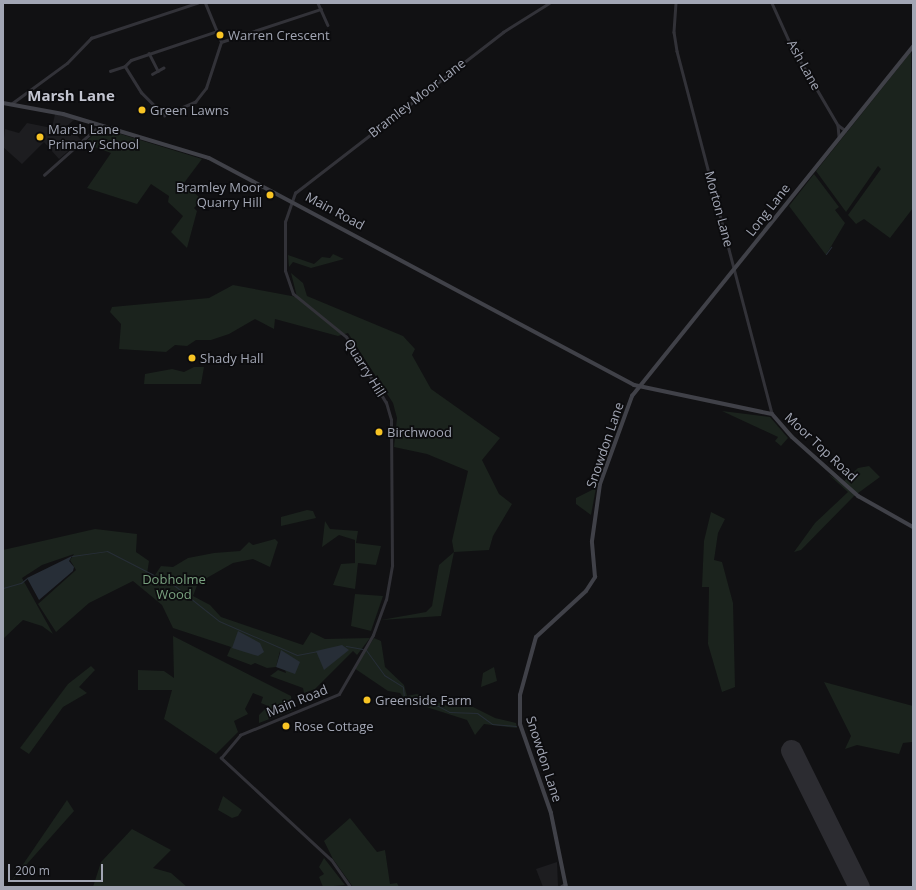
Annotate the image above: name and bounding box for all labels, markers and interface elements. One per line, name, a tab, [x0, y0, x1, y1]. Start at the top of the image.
place label: Warren Crescent	[228, 27, 330, 43]
marker: Warren Crescent	[215, 30, 225, 40]
street label: Ash Lane	[784, 37, 824, 93]
street label: Bramley Moor Lane	[365, 55, 469, 141]
district label: Marsh Lane	[27, 87, 115, 105]
place label: Green Lawns	[150, 102, 229, 118]
marker: Green Lawns	[137, 105, 147, 115]
place label: Marsh Lane Primary School	[48, 122, 139, 153]
marker: Marsh Lane Primary School	[35, 132, 45, 142]
street label: Morton Lane	[701, 169, 737, 249]
place label: Bramley Moor Quarry Hill	[176, 180, 262, 211]
street label: Long Lane	[743, 181, 793, 239]
street label: Main Road	[303, 189, 367, 233]
marker: Bramley Moor Quarry Hill	[265, 190, 275, 200]
street label: Quarry Hill	[341, 336, 389, 400]
place label: Shady Hall	[200, 350, 264, 366]
marker: Shady Hall	[187, 353, 197, 363]
street label: Snowdon Lane	[583, 400, 627, 490]
street label: Moor Top Road	[782, 409, 860, 485]
place label: Birchwood	[387, 424, 452, 440]
marker: Birchwood	[374, 427, 384, 437]
park label: Dobholme Wood	[142, 572, 206, 603]
street label: Main Road	[264, 682, 330, 720]
place label: Greenside Farm	[375, 692, 472, 708]
marker: Greenside Farm	[362, 695, 372, 705]
street label: Snowdon Lane	[523, 714, 565, 804]
place label: Rose Cottage	[294, 718, 374, 734]
marker: Rose Cottage	[281, 721, 291, 731]
scale bar	[10, 856, 105, 882]
text: 200 m	[15, 862, 50, 879]

